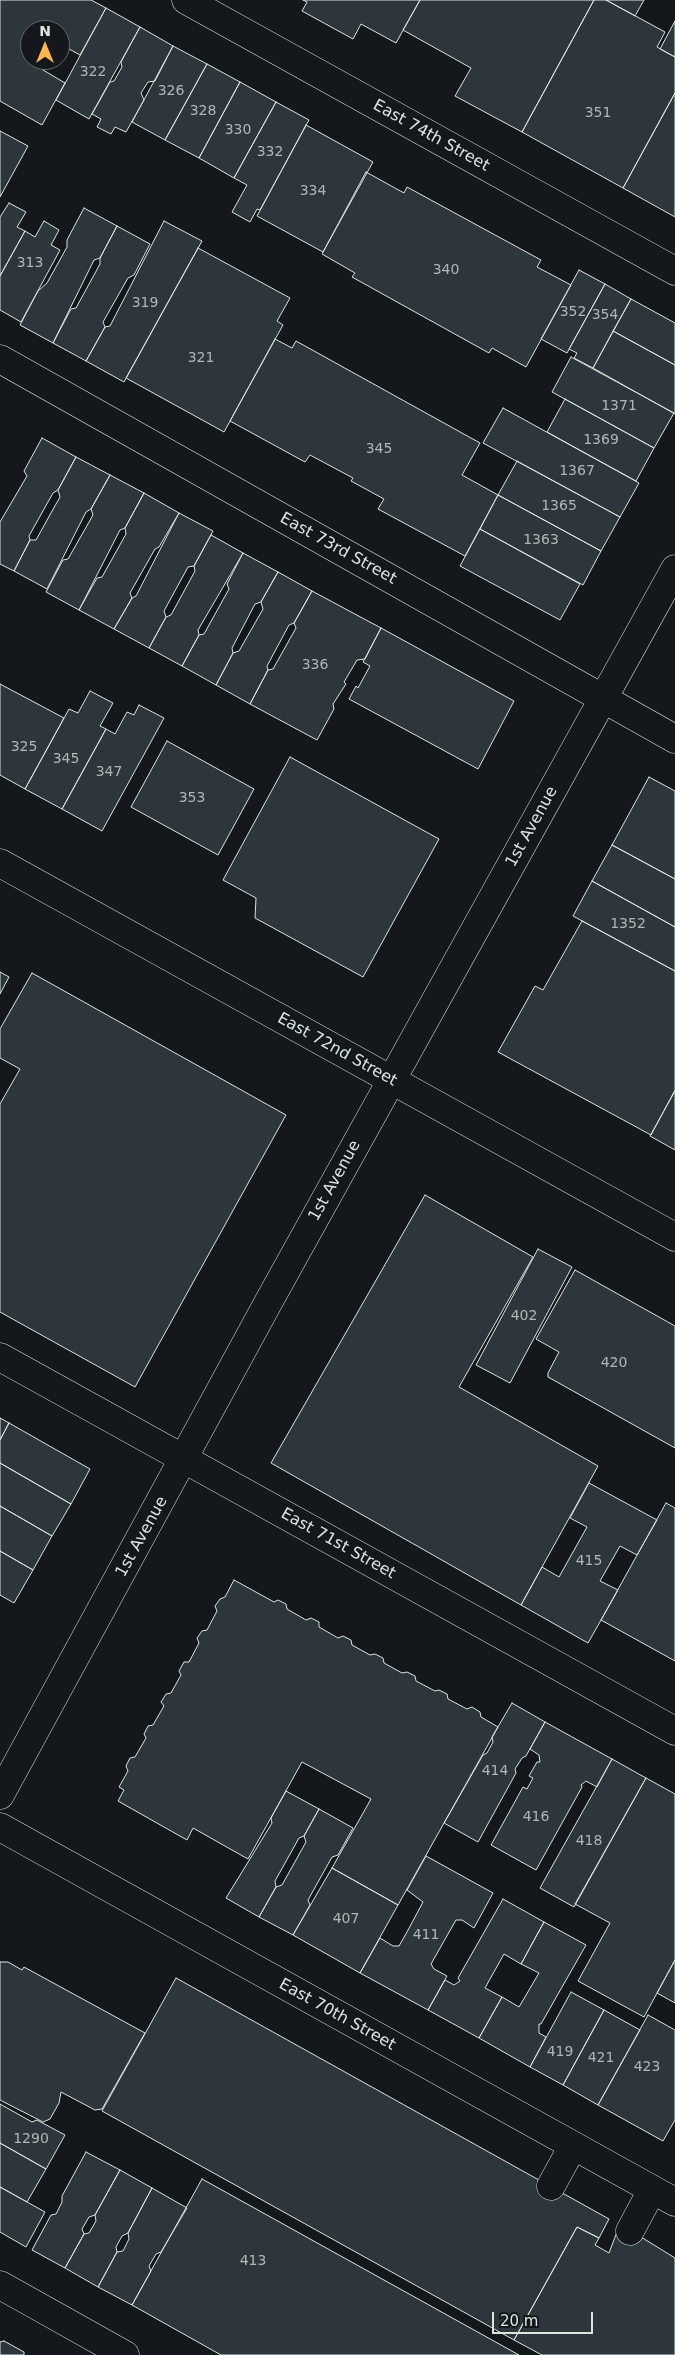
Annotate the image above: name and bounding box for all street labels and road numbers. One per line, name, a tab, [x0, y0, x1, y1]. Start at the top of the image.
street label: East 74th Street	[369, 96, 493, 176]
street label: East 73rd Street	[276, 509, 400, 589]
street label: 1st Avenue	[502, 783, 562, 871]
street label: East 72nd Street	[274, 1009, 400, 1091]
street label: 1st Avenue	[305, 1137, 365, 1225]
street label: 1st Avenue	[112, 1493, 172, 1581]
street label: East 71st Street	[277, 1505, 399, 1583]
street label: East 70th Street	[275, 1975, 399, 2055]

